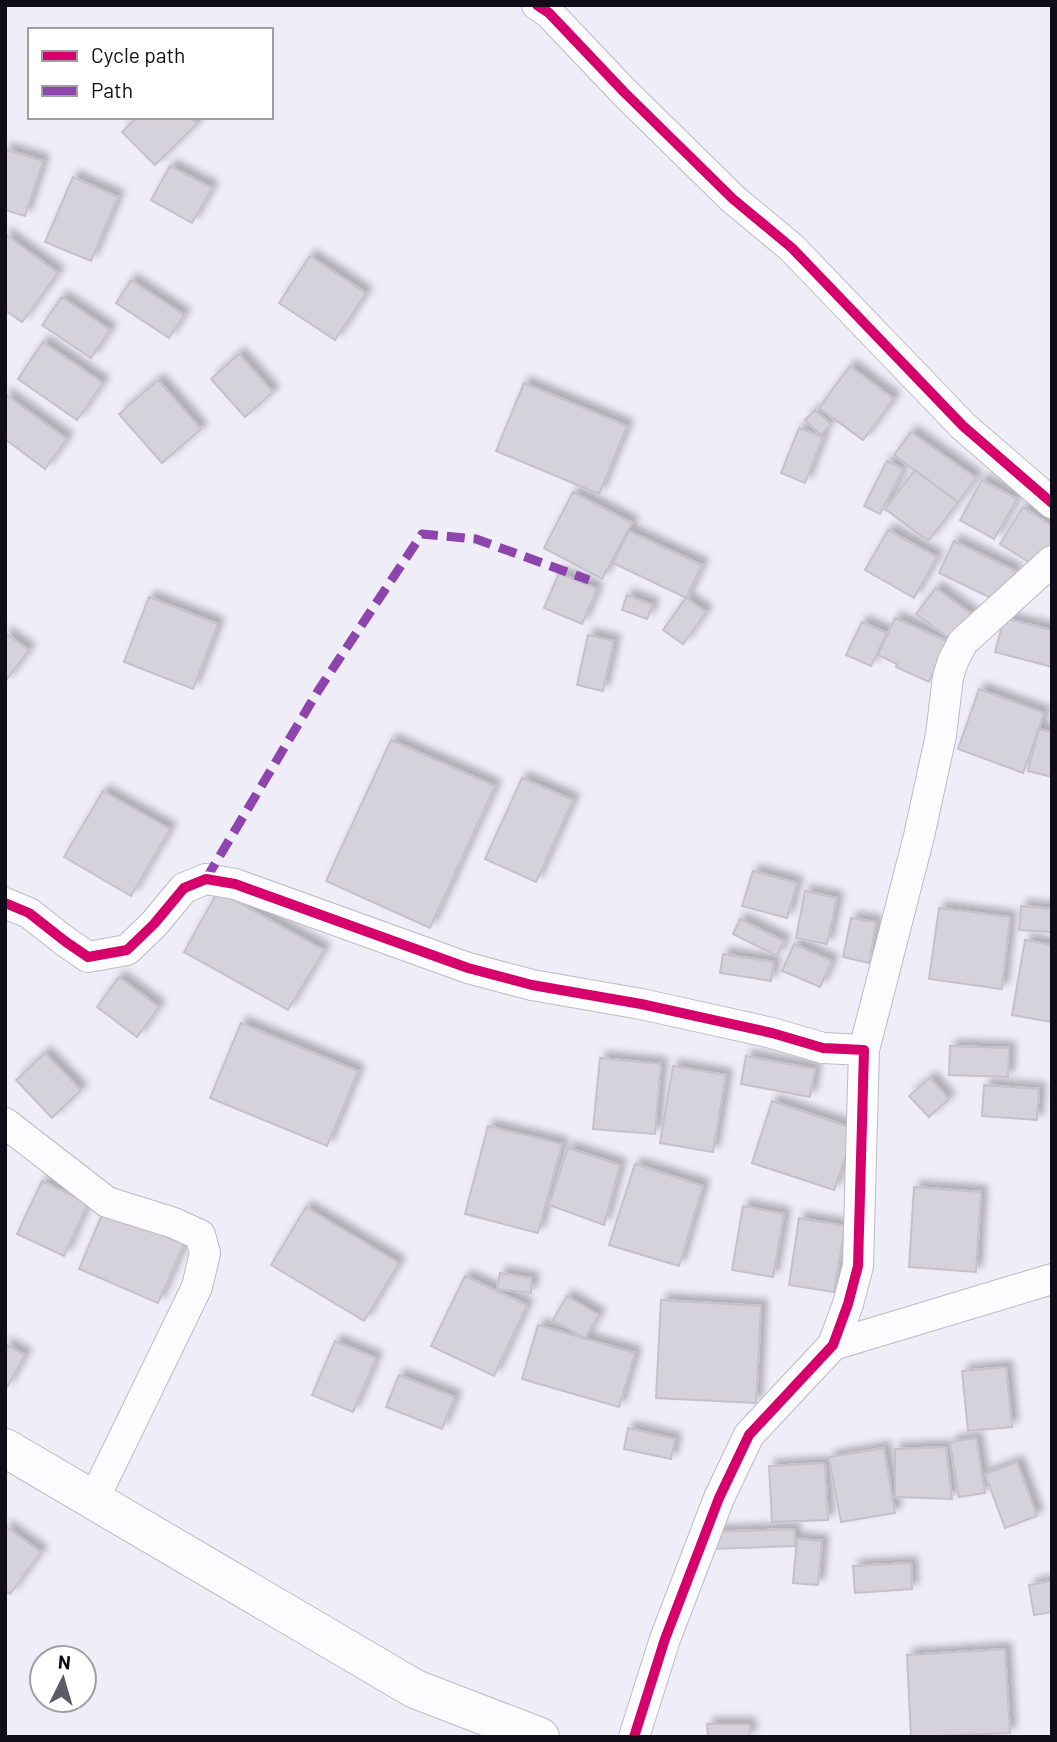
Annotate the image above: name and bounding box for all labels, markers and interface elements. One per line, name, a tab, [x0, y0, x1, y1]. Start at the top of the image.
legend	[28, 28, 273, 119]
text: Cycle path	[91, 42, 185, 67]
text: Path	[91, 77, 133, 102]
north arrow	[28, 1644, 98, 1714]
text: N	[57, 1650, 72, 1674]

